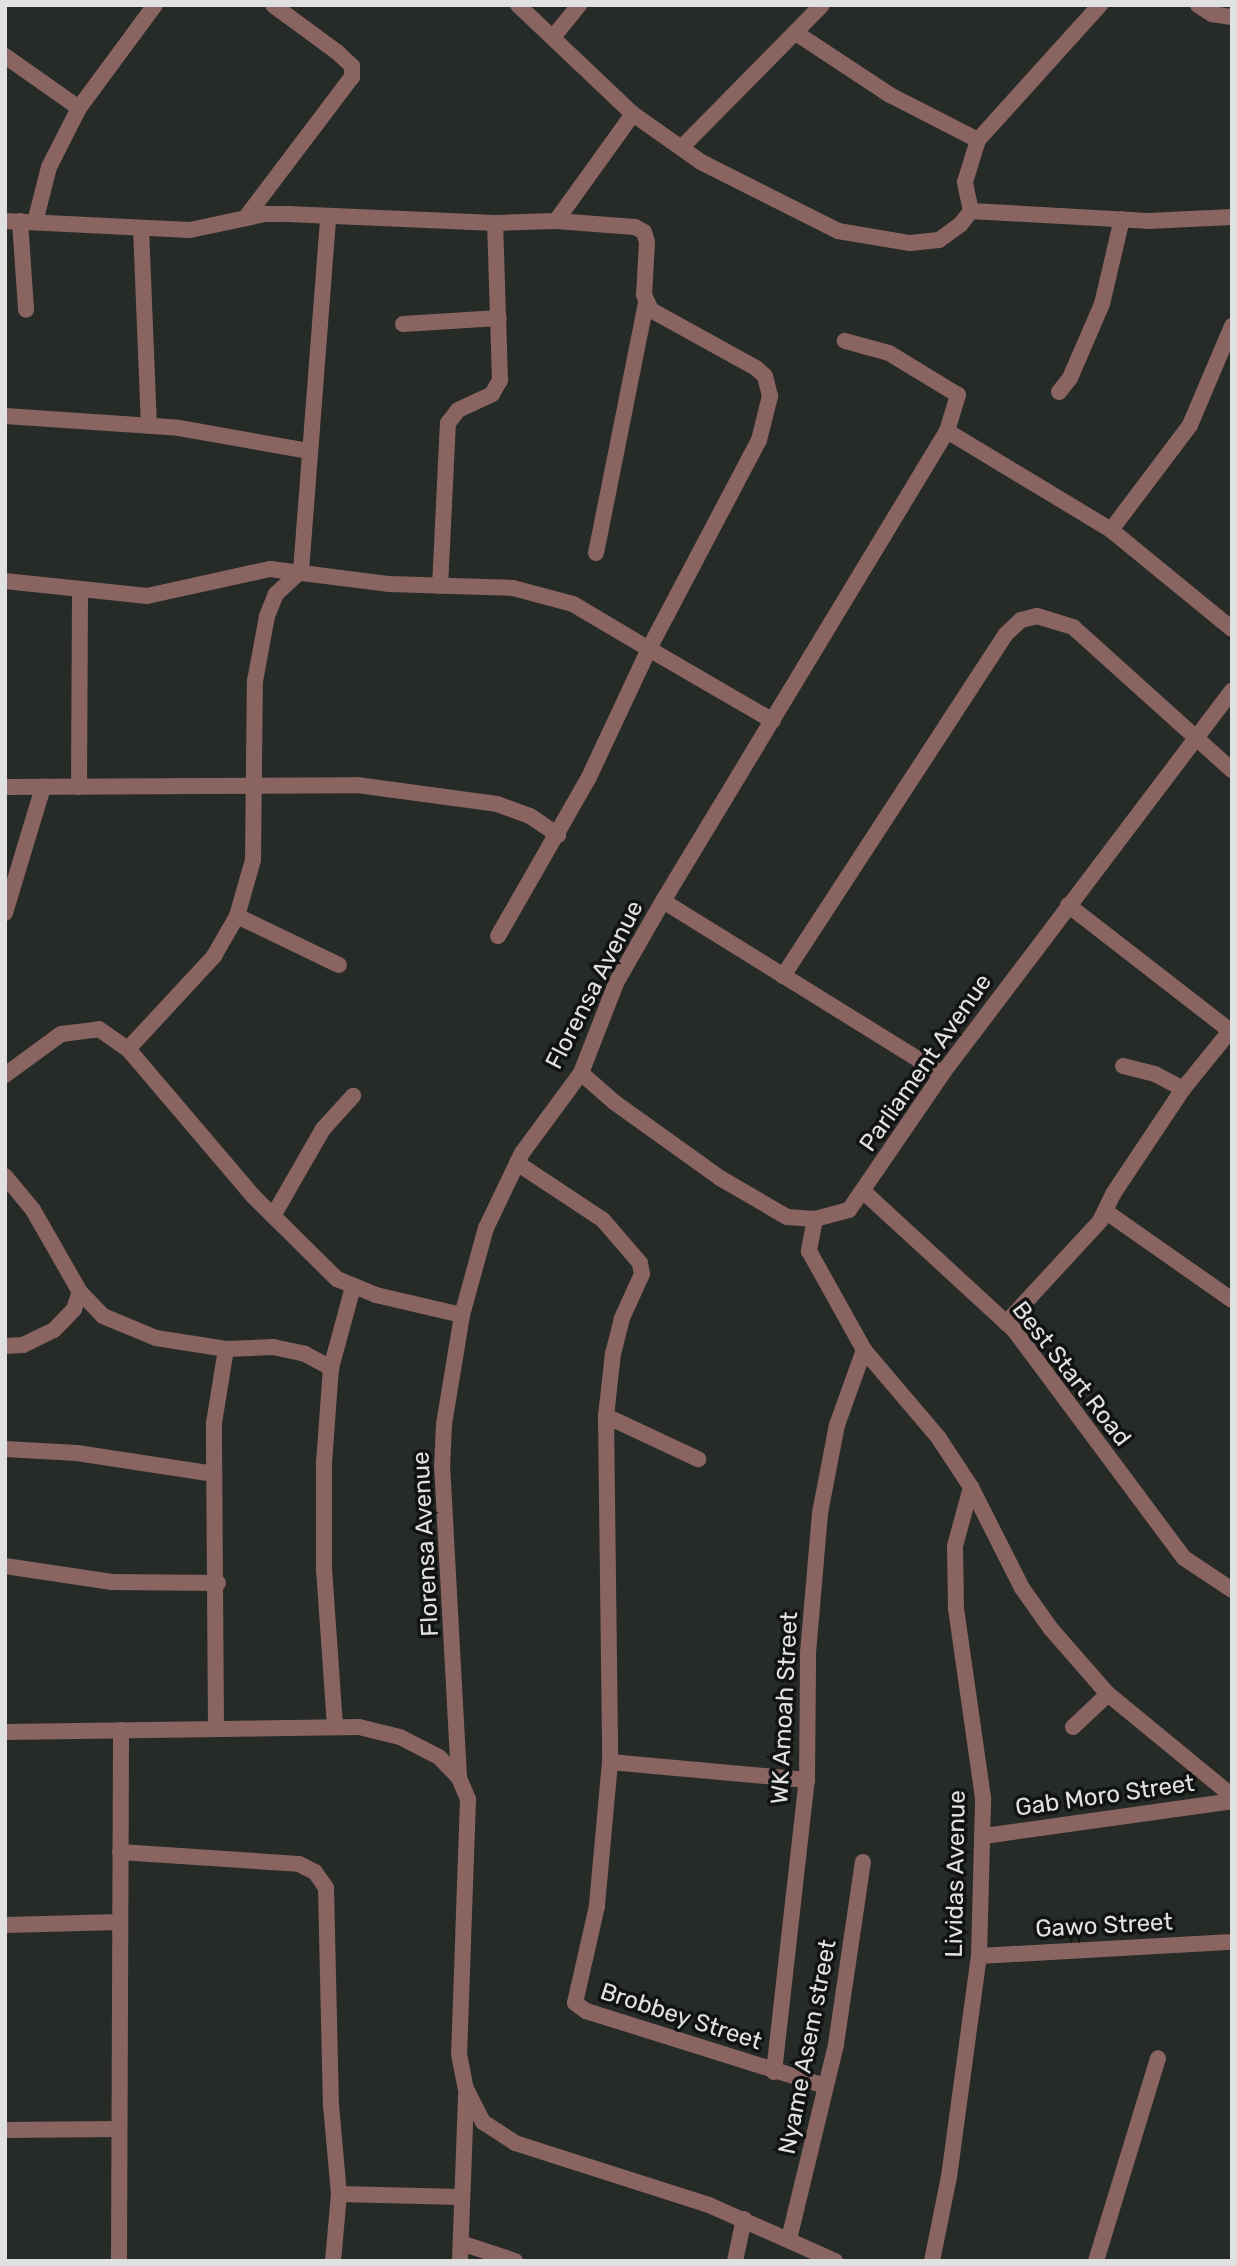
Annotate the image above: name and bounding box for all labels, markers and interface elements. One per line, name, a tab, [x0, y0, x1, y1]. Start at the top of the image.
street label: Florensa Avenue	[540, 896, 650, 1074]
street label: Parliament Avenue	[854, 968, 998, 1158]
street label: Best Start Road	[1006, 1296, 1136, 1452]
street label: Florensa Avenue	[407, 1450, 445, 1638]
street label: WK Amoah Street	[766, 1610, 804, 1806]
street label: Gab Moro Street	[1014, 1769, 1196, 1823]
street label: Lividas Avenue	[940, 1790, 972, 1958]
street label: Gawo Street	[1035, 1908, 1173, 1944]
street label: Nyame Asem street	[773, 1937, 843, 2157]
street label: Brobbey Street	[596, 1977, 766, 2057]

